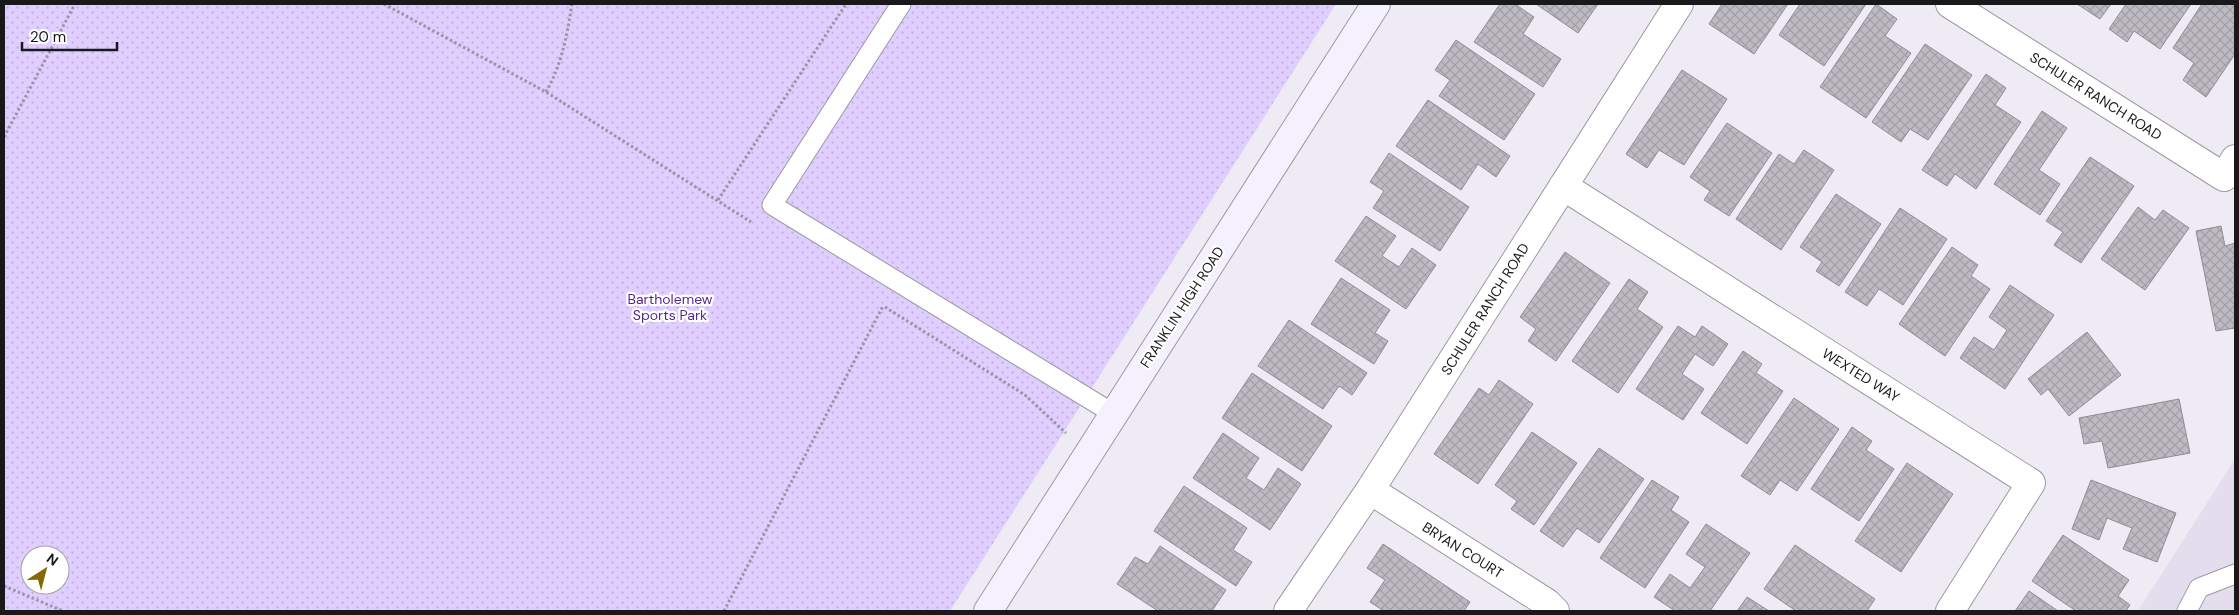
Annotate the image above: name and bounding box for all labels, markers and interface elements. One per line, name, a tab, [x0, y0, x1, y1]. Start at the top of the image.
scale bar	[22, 20, 118, 52]
text: 20 m	[30, 27, 66, 47]
street label: SCHULER RANCH ROAD	[2027, 48, 2165, 144]
street label: SCHULER RANCH ROAD	[1437, 240, 1533, 378]
street label: FRANKLIN HIGH ROAD	[1136, 243, 1228, 371]
park label: Bartholemew Sports Park	[628, 290, 713, 324]
street label: WEXTED WAY	[1819, 344, 1903, 406]
street label: BRYAN COURT	[1419, 518, 1507, 582]
north arrow	[20, 545, 70, 595]
text: N	[43, 549, 62, 570]

